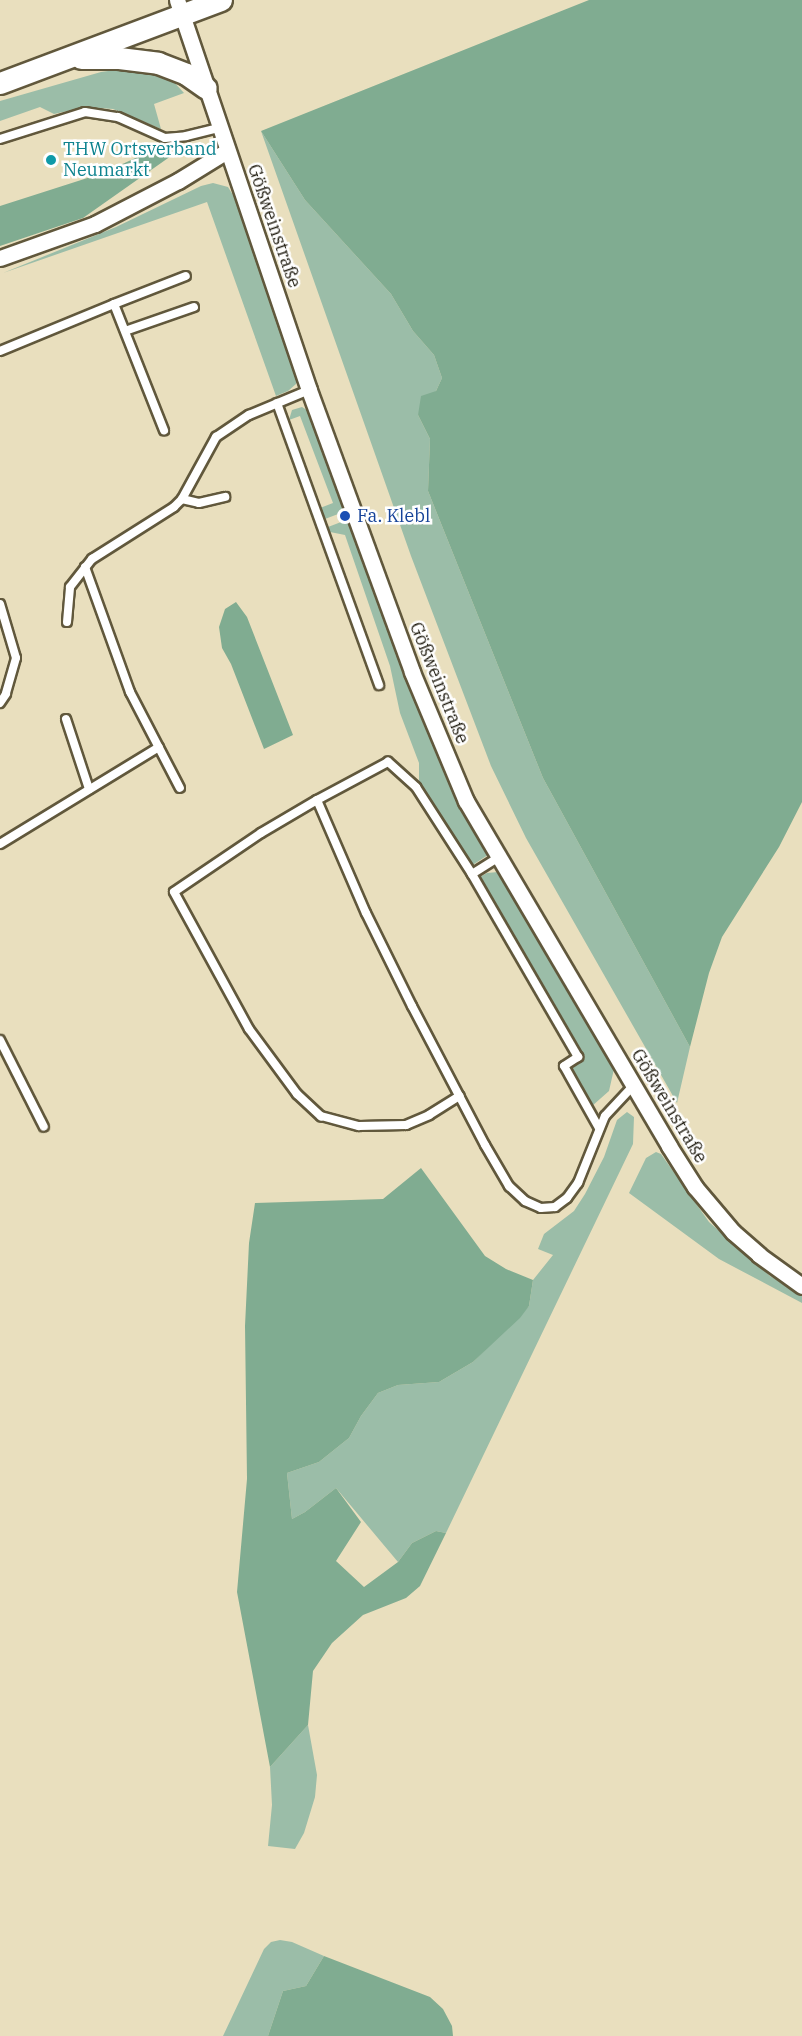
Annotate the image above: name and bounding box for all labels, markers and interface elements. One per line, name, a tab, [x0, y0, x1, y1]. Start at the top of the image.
place label: THW Ortsverband Neumarkt	[63, 139, 217, 182]
marker: THW Ortsverband Neumarkt	[44, 153, 58, 167]
street label: Gößweinstraße	[243, 161, 305, 291]
place label: Fa. Klebl	[357, 505, 430, 527]
marker: Fa. Klebl	[338, 509, 352, 523]
street label: Gößweinstraße	[405, 619, 473, 747]
street label: Gößweinstraße	[627, 1045, 711, 1167]

